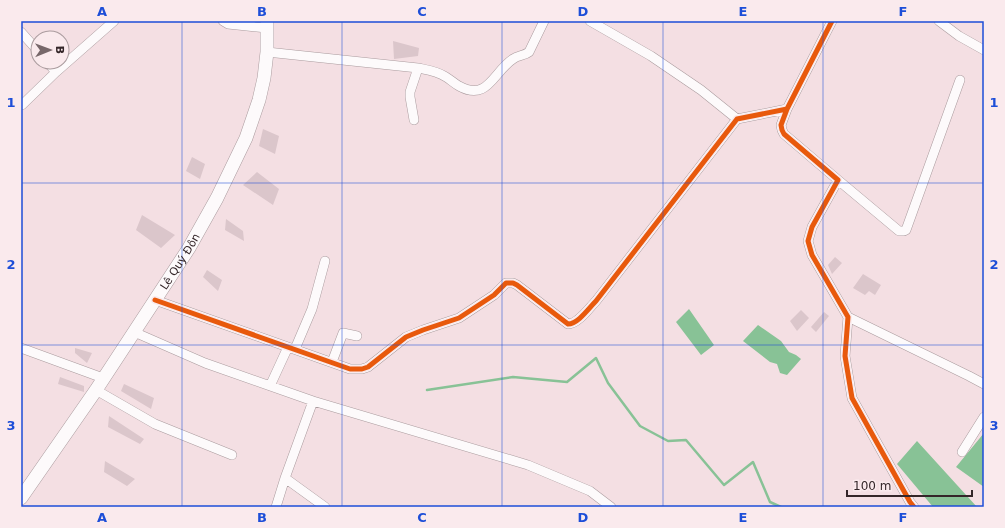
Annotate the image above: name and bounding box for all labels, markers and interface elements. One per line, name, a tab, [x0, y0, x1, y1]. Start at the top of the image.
text: A	[97, 4, 107, 19]
text: B	[257, 4, 267, 19]
text: C	[417, 4, 427, 19]
text: D	[578, 4, 589, 19]
text: E	[739, 4, 747, 19]
text: F	[899, 4, 907, 19]
north arrow	[30, 30, 70, 70]
text: B	[53, 46, 66, 54]
text: 1	[6, 95, 16, 110]
text: 1	[989, 95, 999, 110]
street label: Lê Quý Đôn	[158, 231, 203, 292]
text: 2	[6, 257, 16, 272]
text: 2	[989, 257, 999, 272]
text: 3	[6, 418, 16, 433]
text: 3	[989, 418, 999, 433]
scale bar	[847, 472, 972, 498]
text: 100 m	[853, 479, 891, 493]
text: A	[97, 510, 107, 525]
text: B	[257, 510, 267, 525]
text: C	[417, 510, 427, 525]
text: D	[578, 510, 589, 525]
text: E	[739, 510, 747, 525]
text: F	[899, 510, 907, 525]

